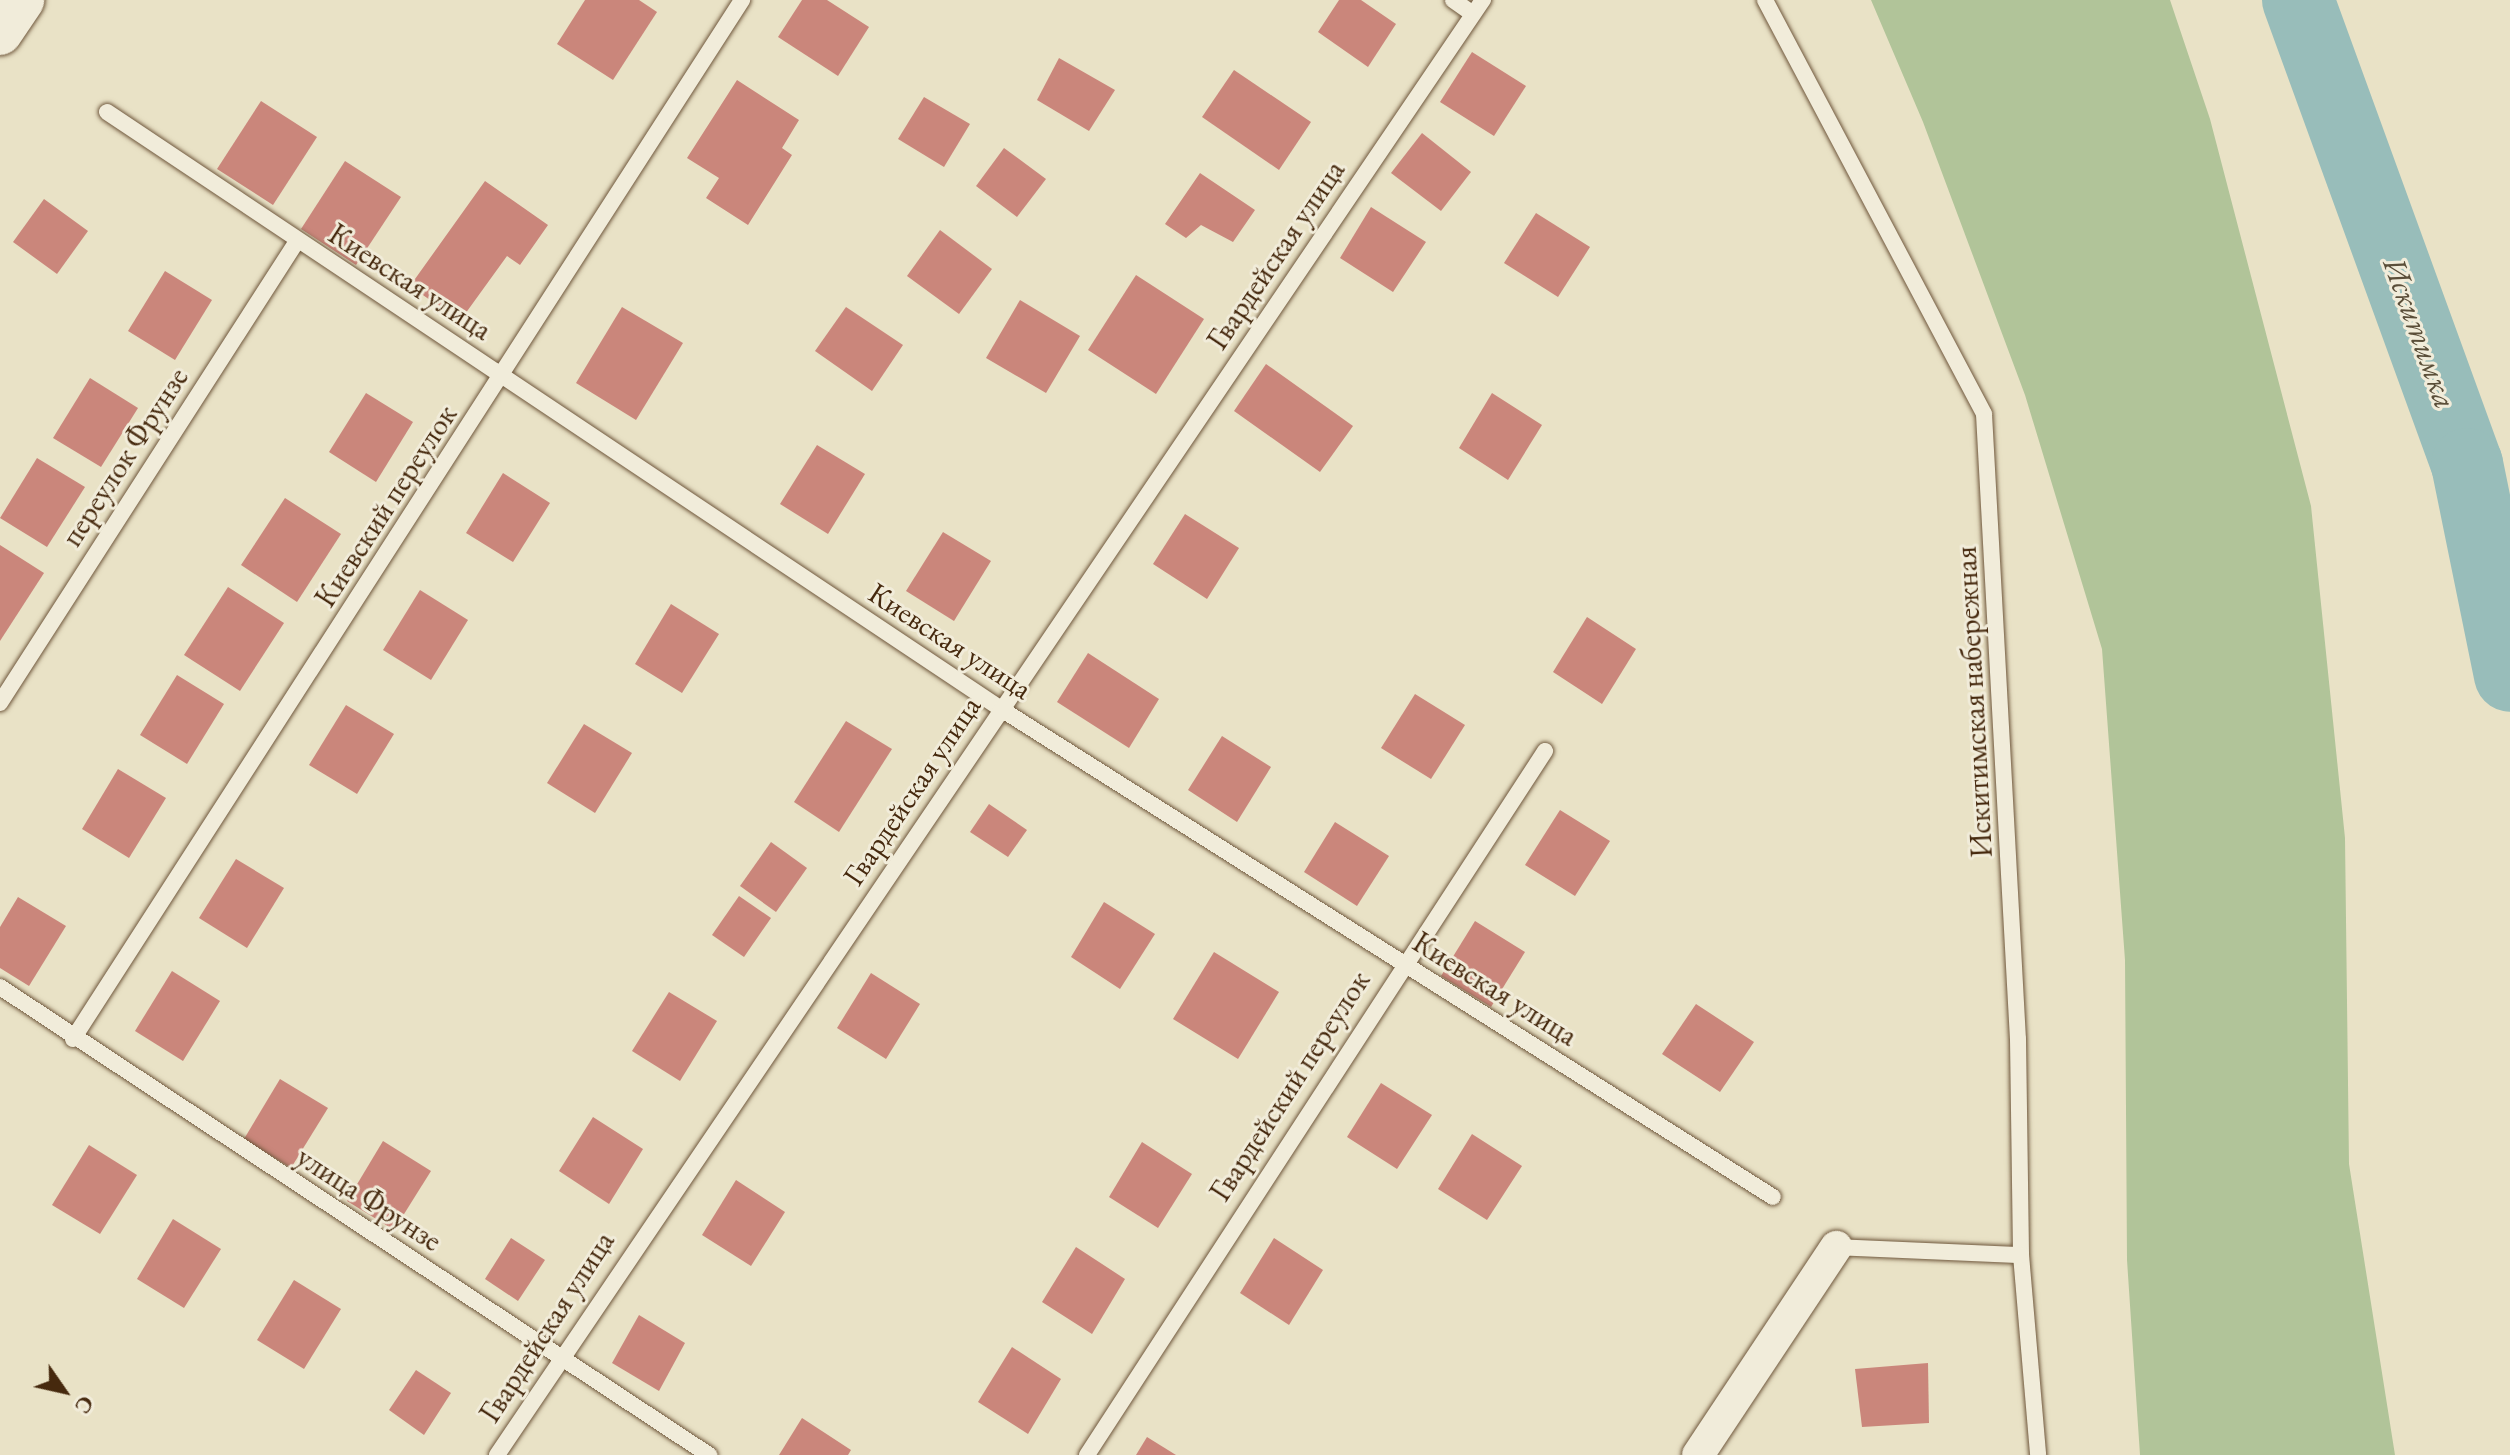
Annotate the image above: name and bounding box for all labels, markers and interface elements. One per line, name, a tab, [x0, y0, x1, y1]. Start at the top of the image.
street label: Гвардейская улица	[1199, 154, 1353, 356]
street label: Киевская улица	[322, 216, 498, 348]
water label: Искитимка	[2375, 252, 2465, 414]
street label: переулок Фрунзе	[54, 361, 196, 553]
street label: Киевский переулок	[307, 398, 465, 614]
street label: Искитимская набережная	[1948, 545, 2000, 859]
street label: Киевская улица	[862, 575, 1038, 707]
street label: Гвардейская улица	[835, 690, 989, 892]
street label: Киевская улица	[1406, 924, 1584, 1054]
street label: Гвардейский переулок	[1202, 964, 1378, 1208]
street label: улица Фрунзе	[290, 1139, 448, 1259]
street label: Гвардейская улица	[472, 1225, 622, 1429]
north arrow	[24, 1351, 104, 1431]
text: С	[68, 1390, 101, 1419]

